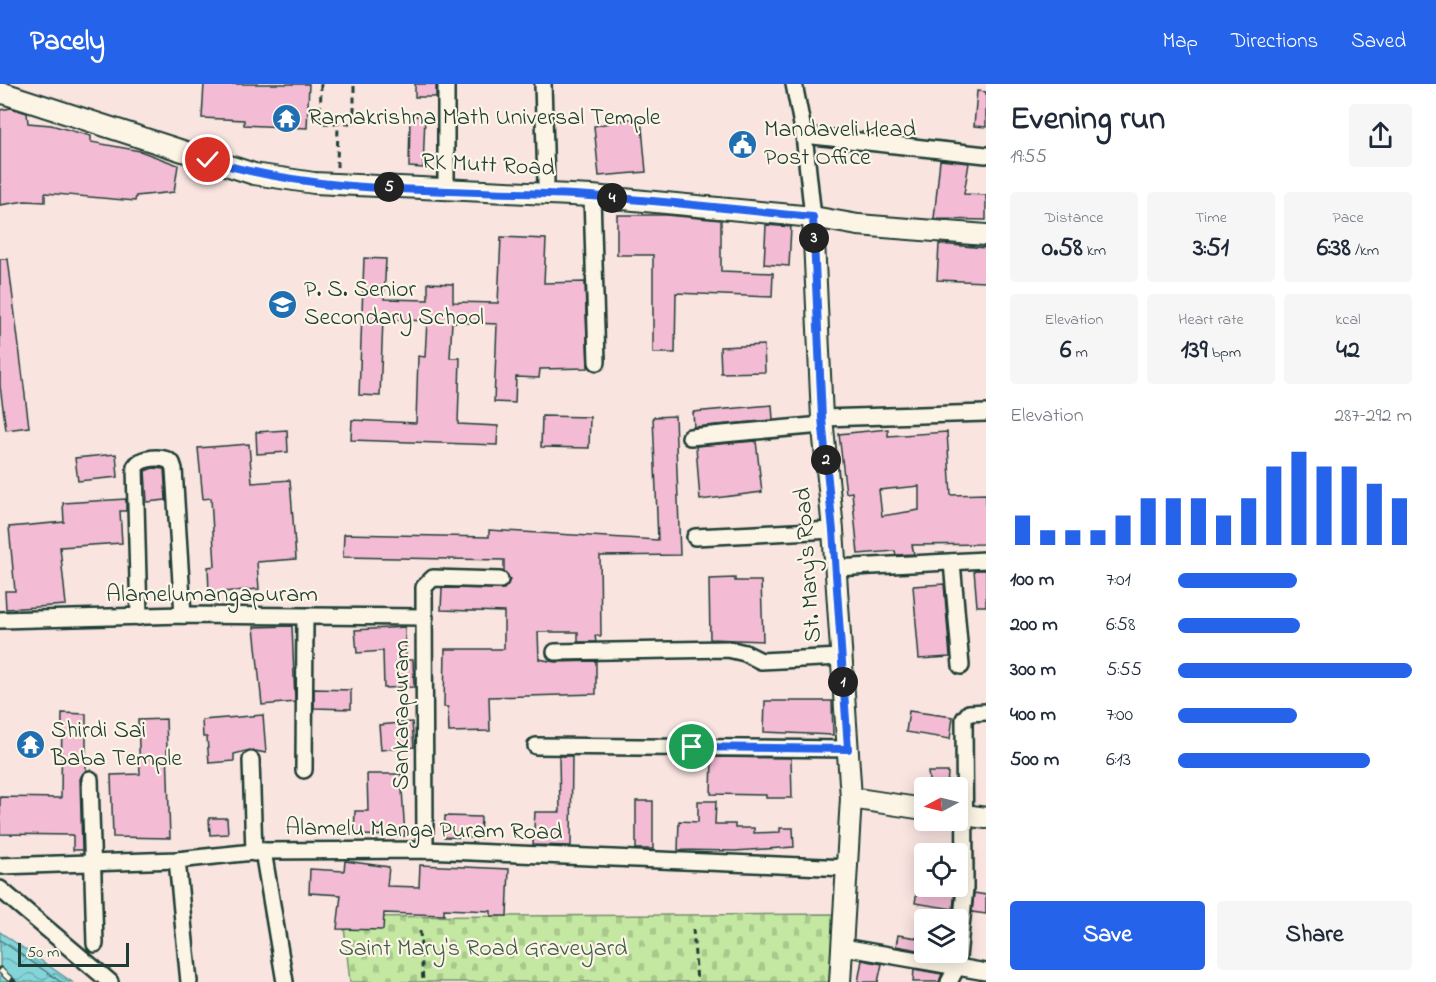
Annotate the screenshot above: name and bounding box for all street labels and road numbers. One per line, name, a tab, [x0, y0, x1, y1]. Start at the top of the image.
street label: RK Mutt Road	[420, 145, 556, 187]
street label: St. Mary's Road	[786, 486, 833, 644]
street label: Alamelumangapuram	[106, 578, 318, 613]
street label: Sankarapuram	[385, 640, 420, 790]
street label: Alamelu Manga Puram Road	[285, 811, 563, 851]

